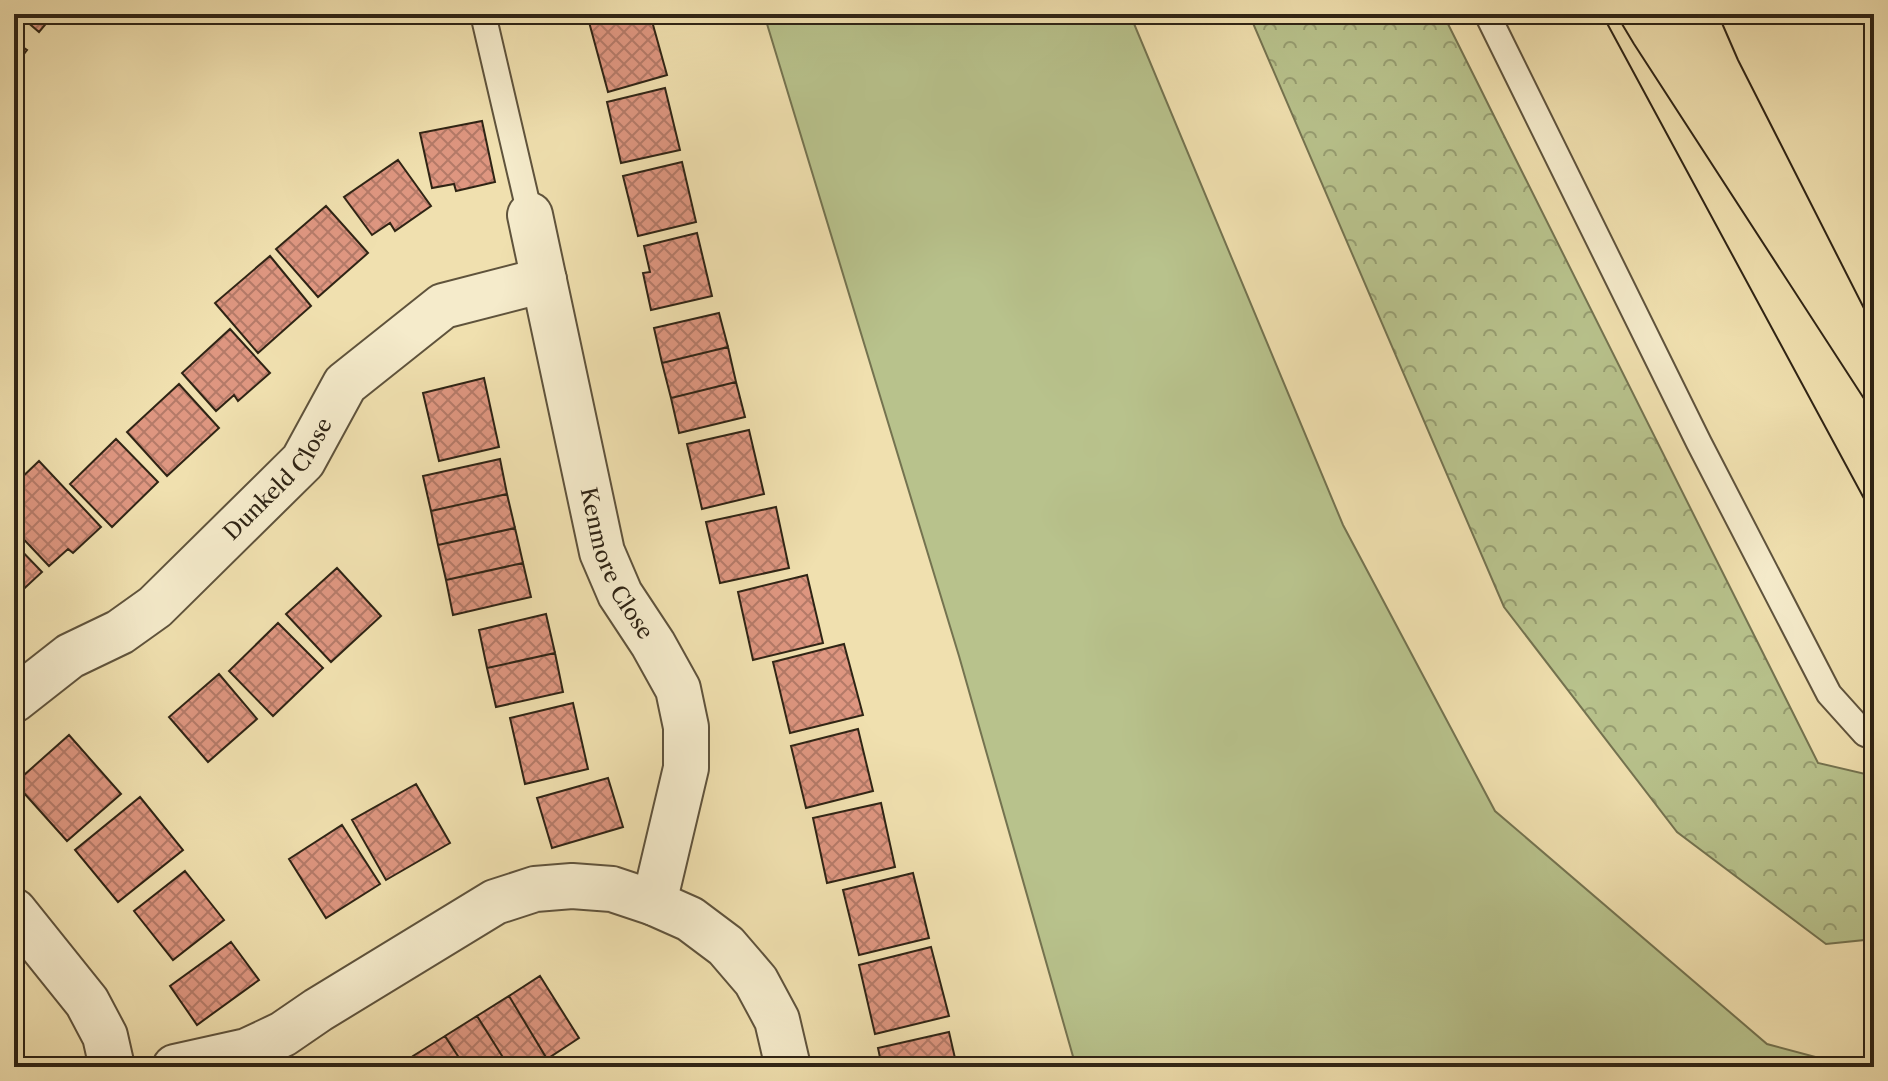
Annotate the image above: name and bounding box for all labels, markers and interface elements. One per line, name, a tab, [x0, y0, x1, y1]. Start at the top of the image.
street label: Dunkeld Close	[218, 413, 338, 546]
street label: Kenmore Close	[575, 485, 659, 644]

